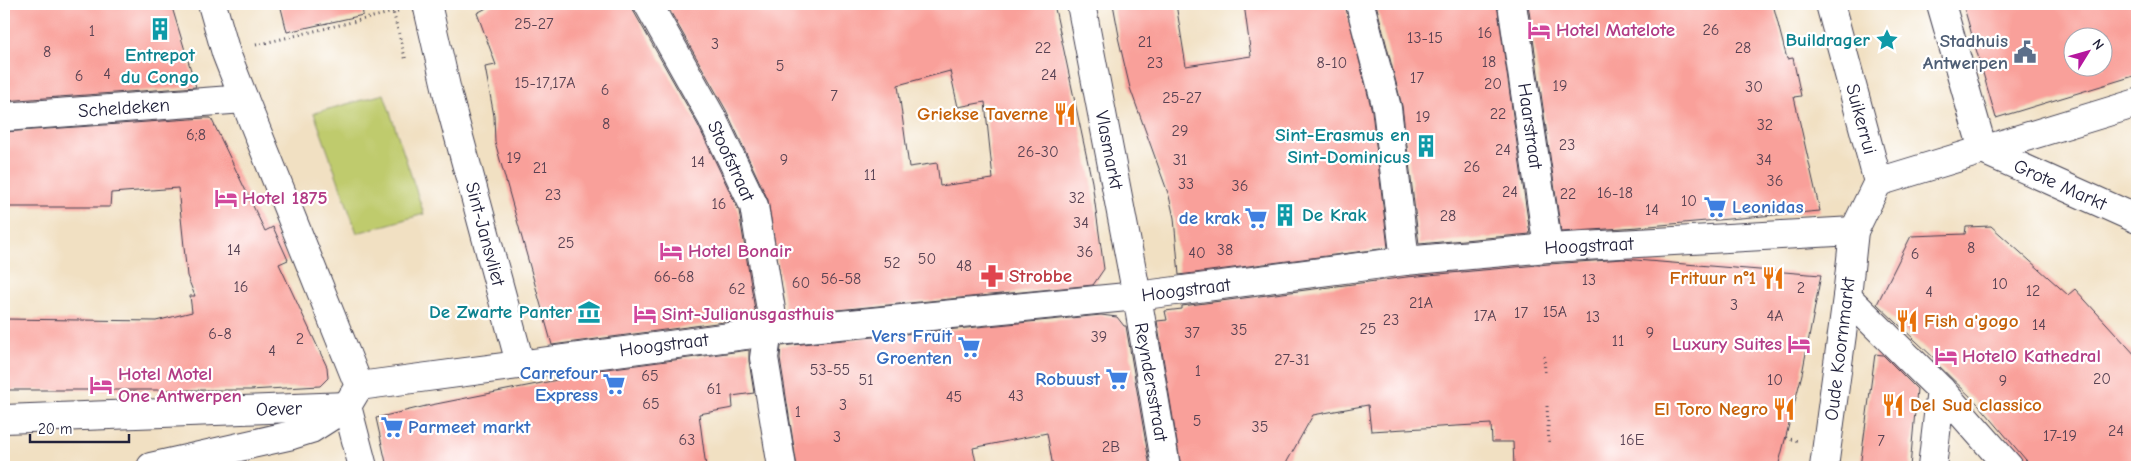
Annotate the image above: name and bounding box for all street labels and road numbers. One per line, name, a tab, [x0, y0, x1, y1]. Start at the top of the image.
street label: Suikerrui	[1841, 81, 1881, 157]
street label: Haarstraat	[1513, 82, 1547, 171]
street label: Scheldeken	[77, 94, 171, 122]
street label: Vlasmarkt	[1091, 109, 1128, 192]
street label: Stoofstraat	[703, 117, 759, 205]
street label: Grote Markt	[2010, 155, 2110, 215]
street label: Sint-Jansvliet	[461, 180, 510, 289]
street label: Hoogstraat	[1544, 233, 1635, 259]
street label: Hoogstraat	[1140, 274, 1232, 306]
street label: Oude Koornmarkt	[1820, 275, 1860, 422]
street label: Reyndersstraat	[1130, 321, 1172, 444]
street label: Hoogstraat	[618, 329, 710, 361]
street label: Oever	[255, 397, 303, 421]

